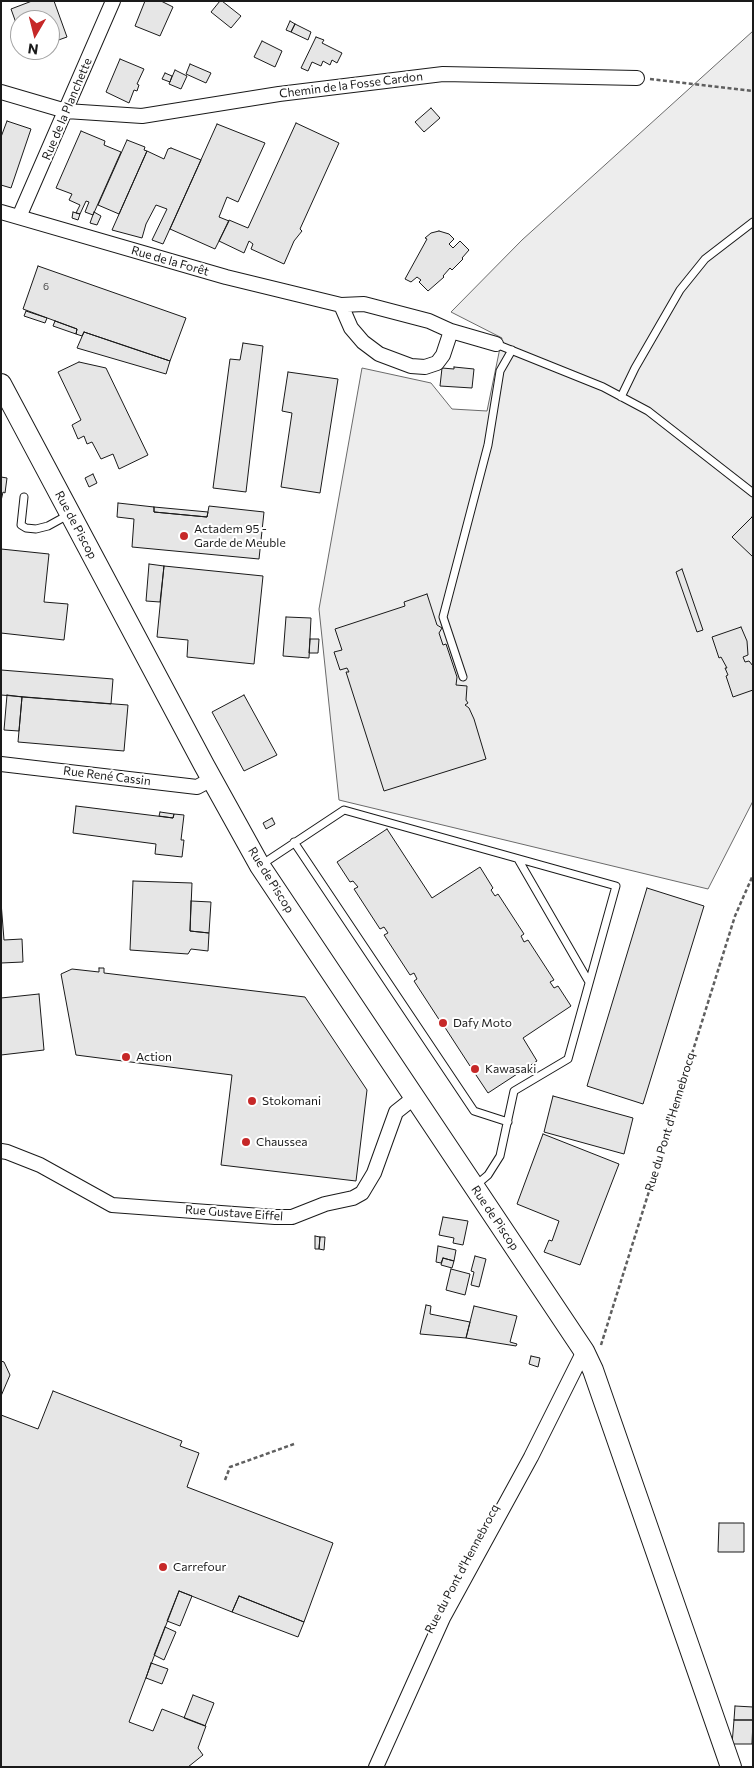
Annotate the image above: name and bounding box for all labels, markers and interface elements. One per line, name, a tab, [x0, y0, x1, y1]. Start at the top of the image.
north arrow	[10, 10, 60, 60]
text: N	[27, 40, 39, 59]
street label: Rue de la Planchette	[39, 56, 95, 162]
street label: Chemin de la Fosse Cardon	[278, 69, 424, 101]
street label: Rue de la Forêt	[130, 243, 210, 279]
house number: 6	[43, 281, 49, 293]
street label: Rue de Piscop	[52, 488, 100, 562]
place label: Actadem 95 - Garde de Meuble	[194, 522, 286, 550]
marker: Actadem 95 - Garde de Meuble	[178, 530, 190, 542]
street label: Rue René Cassin	[62, 763, 152, 789]
street label: Rue de Piscop	[245, 844, 297, 916]
place label: Dafy Moto	[453, 1016, 512, 1030]
marker: Dafy Moto	[437, 1017, 449, 1029]
place label: Action	[136, 1050, 172, 1064]
marker: Action	[120, 1051, 132, 1063]
street label: Rue du Pont d'Hennebrocq	[642, 1051, 698, 1193]
place label: Kawasaki	[485, 1062, 536, 1076]
marker: Kawasaki	[469, 1063, 481, 1075]
place label: Stokomani	[262, 1094, 321, 1108]
marker: Stokomani	[246, 1095, 258, 1107]
place label: Chaussea	[256, 1135, 308, 1149]
marker: Chaussea	[240, 1136, 252, 1148]
street label: Rue de Piscop	[468, 1183, 522, 1253]
street label: Rue Gustave Eiffel	[184, 1202, 284, 1224]
street label: Rue du Pont d'Hennebrocq	[422, 1502, 502, 1636]
place label: Carrefour	[173, 1560, 226, 1574]
marker: Carrefour	[157, 1561, 169, 1573]

